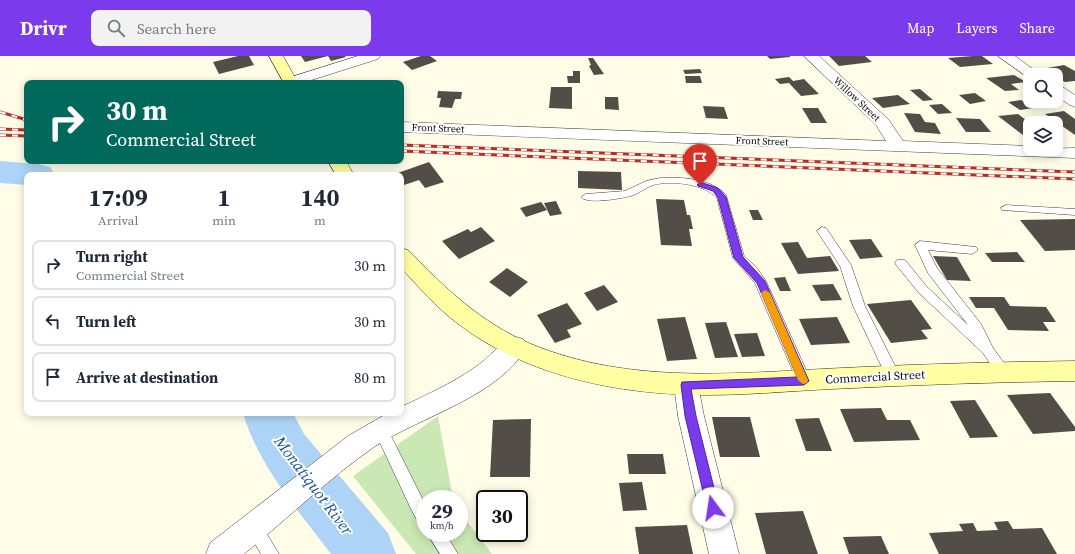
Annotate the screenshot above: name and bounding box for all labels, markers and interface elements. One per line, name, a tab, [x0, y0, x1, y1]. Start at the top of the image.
search box	[91, 10, 371, 46]
text: Drivr	[20, 15, 67, 41]
icon: search	[105, 17, 127, 39]
text: Search here	[137, 18, 216, 39]
text: Map	[907, 18, 934, 38]
text: Layers	[956, 18, 998, 38]
text: Share	[1020, 18, 1055, 38]
map controls	[1023, 68, 1063, 156]
button: search	[1023, 68, 1063, 108]
street label: Willow Street	[831, 74, 884, 125]
text: 30 m	[106, 91, 168, 129]
icon: right	[40, 96, 92, 148]
button: layers	[1023, 116, 1063, 156]
street label: Front Street	[411, 121, 465, 135]
text: Commercial Street	[106, 127, 256, 152]
street label: Front Street	[735, 134, 789, 148]
pin	[683, 144, 717, 185]
icon: arrive	[689, 150, 711, 172]
text: 17:09	[89, 181, 148, 214]
text: 1	[218, 181, 231, 214]
text: 140	[300, 181, 339, 214]
text: Arrival	[98, 212, 138, 229]
text: min	[212, 212, 236, 229]
text: m	[314, 212, 326, 229]
text: Turn right	[76, 246, 148, 267]
icon: right	[42, 254, 64, 276]
text: 30 m	[354, 255, 386, 276]
text: Commercial Street	[76, 267, 184, 284]
icon: left	[42, 310, 64, 332]
text: Turn left	[76, 311, 136, 332]
text: 30 m	[354, 311, 386, 332]
icon: arrive	[42, 366, 64, 388]
street label: Commercial Street	[825, 366, 925, 388]
text: Arrive at destination	[76, 367, 218, 388]
text: 80 m	[354, 367, 386, 388]
water label: Monatiquot River	[269, 430, 359, 540]
position arrow	[692, 487, 734, 529]
speed limit sign: 30	[476, 490, 528, 542]
text: 29	[431, 497, 453, 525]
text: km/h	[430, 519, 454, 532]

